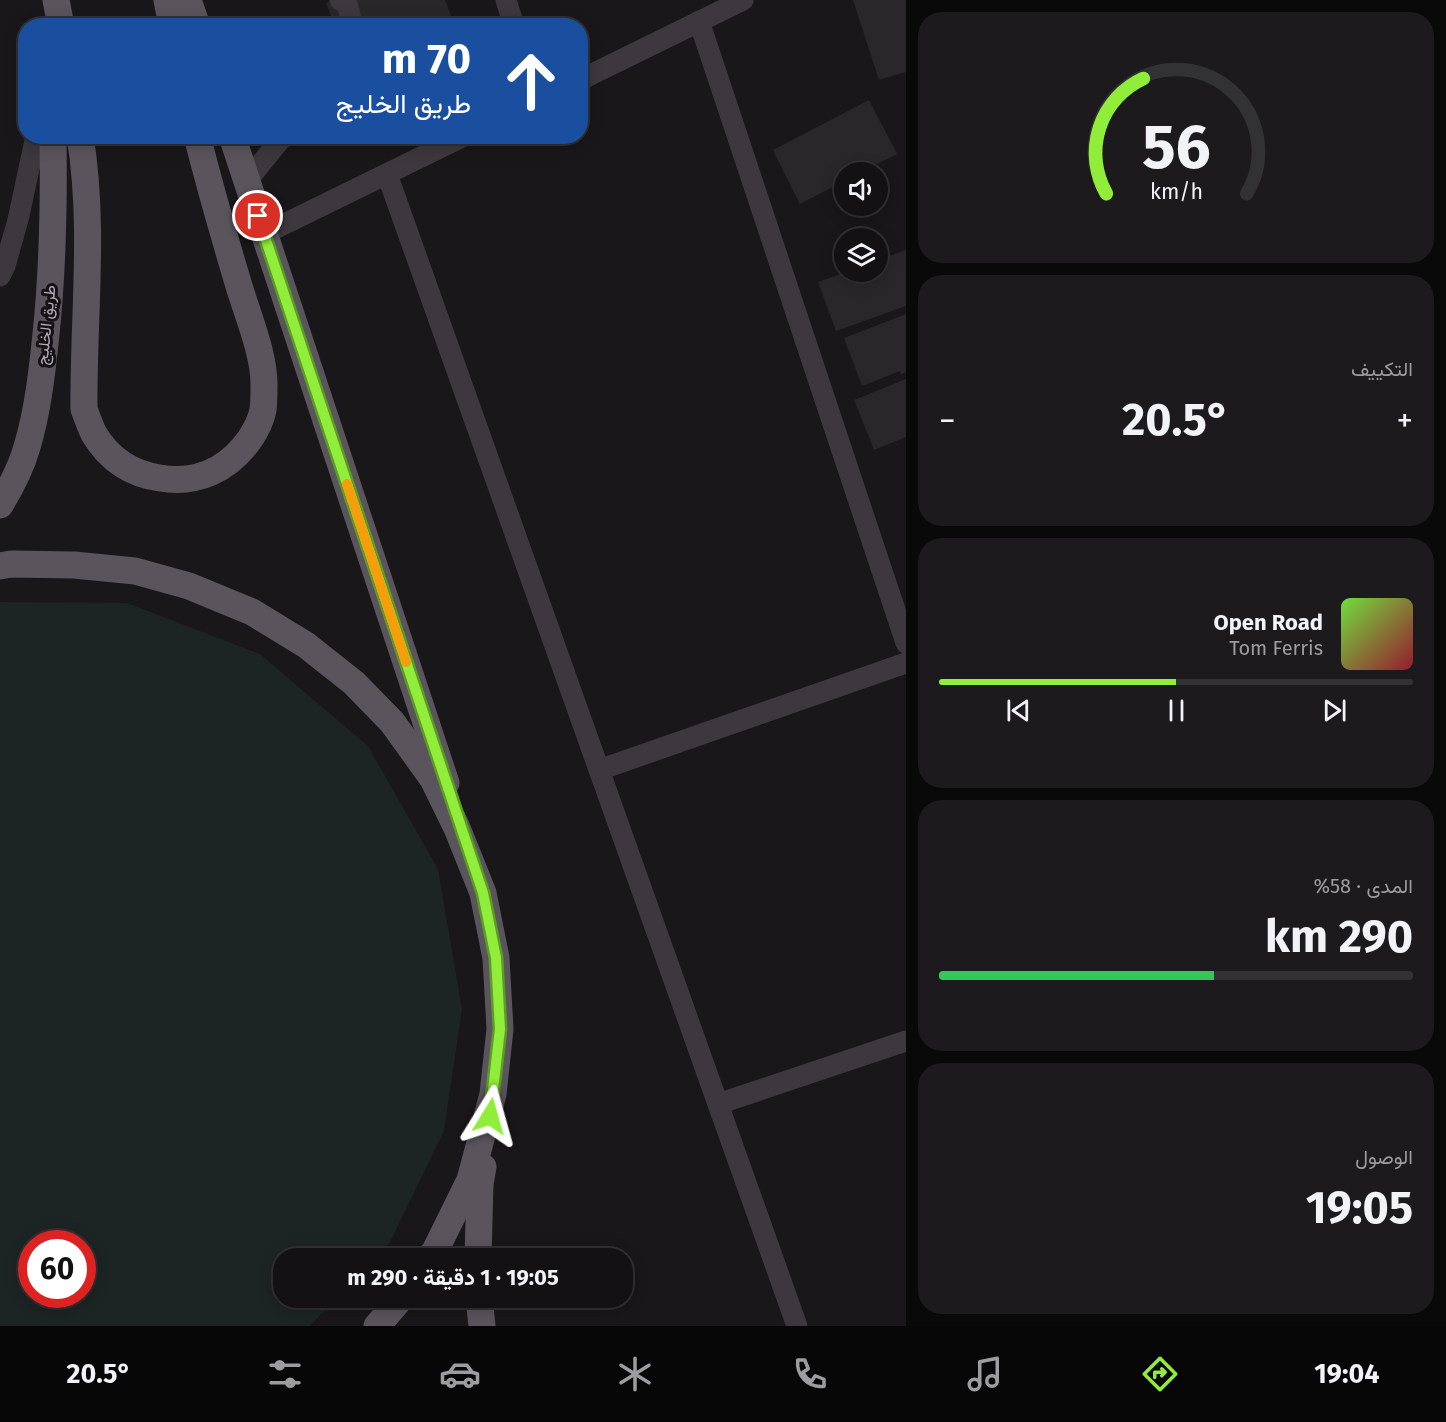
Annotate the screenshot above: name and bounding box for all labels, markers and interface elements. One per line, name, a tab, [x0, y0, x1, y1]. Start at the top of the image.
text: 70 m	[382, 34, 471, 84]
icon: ahead	[492, 42, 570, 120]
text: طريق الخليج	[336, 88, 471, 120]
text: 56	[1142, 111, 1210, 186]
map controls	[834, 162, 888, 282]
button: sound	[834, 162, 888, 216]
text: km/h	[1149, 180, 1203, 206]
pin	[232, 190, 283, 241]
icon: arrive	[241, 199, 274, 232]
button: layers	[834, 228, 888, 282]
street label: طريق الخليج	[32, 284, 62, 366]
text: التكييف	[1351, 357, 1413, 381]
text: 20.5°	[1122, 393, 1230, 447]
text: −	[939, 401, 956, 441]
text: +	[1397, 401, 1413, 441]
text: Open Road	[1213, 609, 1323, 636]
text: Tom Ferris	[1229, 636, 1323, 660]
icon: previous	[1002, 694, 1035, 727]
icon: pause	[1160, 694, 1193, 727]
icon: next	[1318, 694, 1351, 727]
text: المدى · 58%	[1313, 874, 1413, 898]
text: 290 km	[1265, 910, 1413, 964]
position arrow	[458, 1084, 522, 1148]
text: الوصول	[1355, 1145, 1413, 1169]
text: 19:05	[1306, 1181, 1413, 1235]
speed limit sign: 60	[18, 1230, 96, 1308]
text: 19:05 · 1 دقيقة · 290 m	[347, 1264, 559, 1291]
icon: filters	[264, 1353, 306, 1395]
icon: car	[439, 1353, 481, 1395]
icon: climate	[614, 1353, 656, 1395]
icon: phone	[789, 1353, 831, 1395]
icon: music	[964, 1353, 1006, 1395]
icon: directions	[1139, 1353, 1181, 1395]
text: 20.5°	[67, 1358, 131, 1390]
text: 19:04	[1314, 1358, 1380, 1390]

